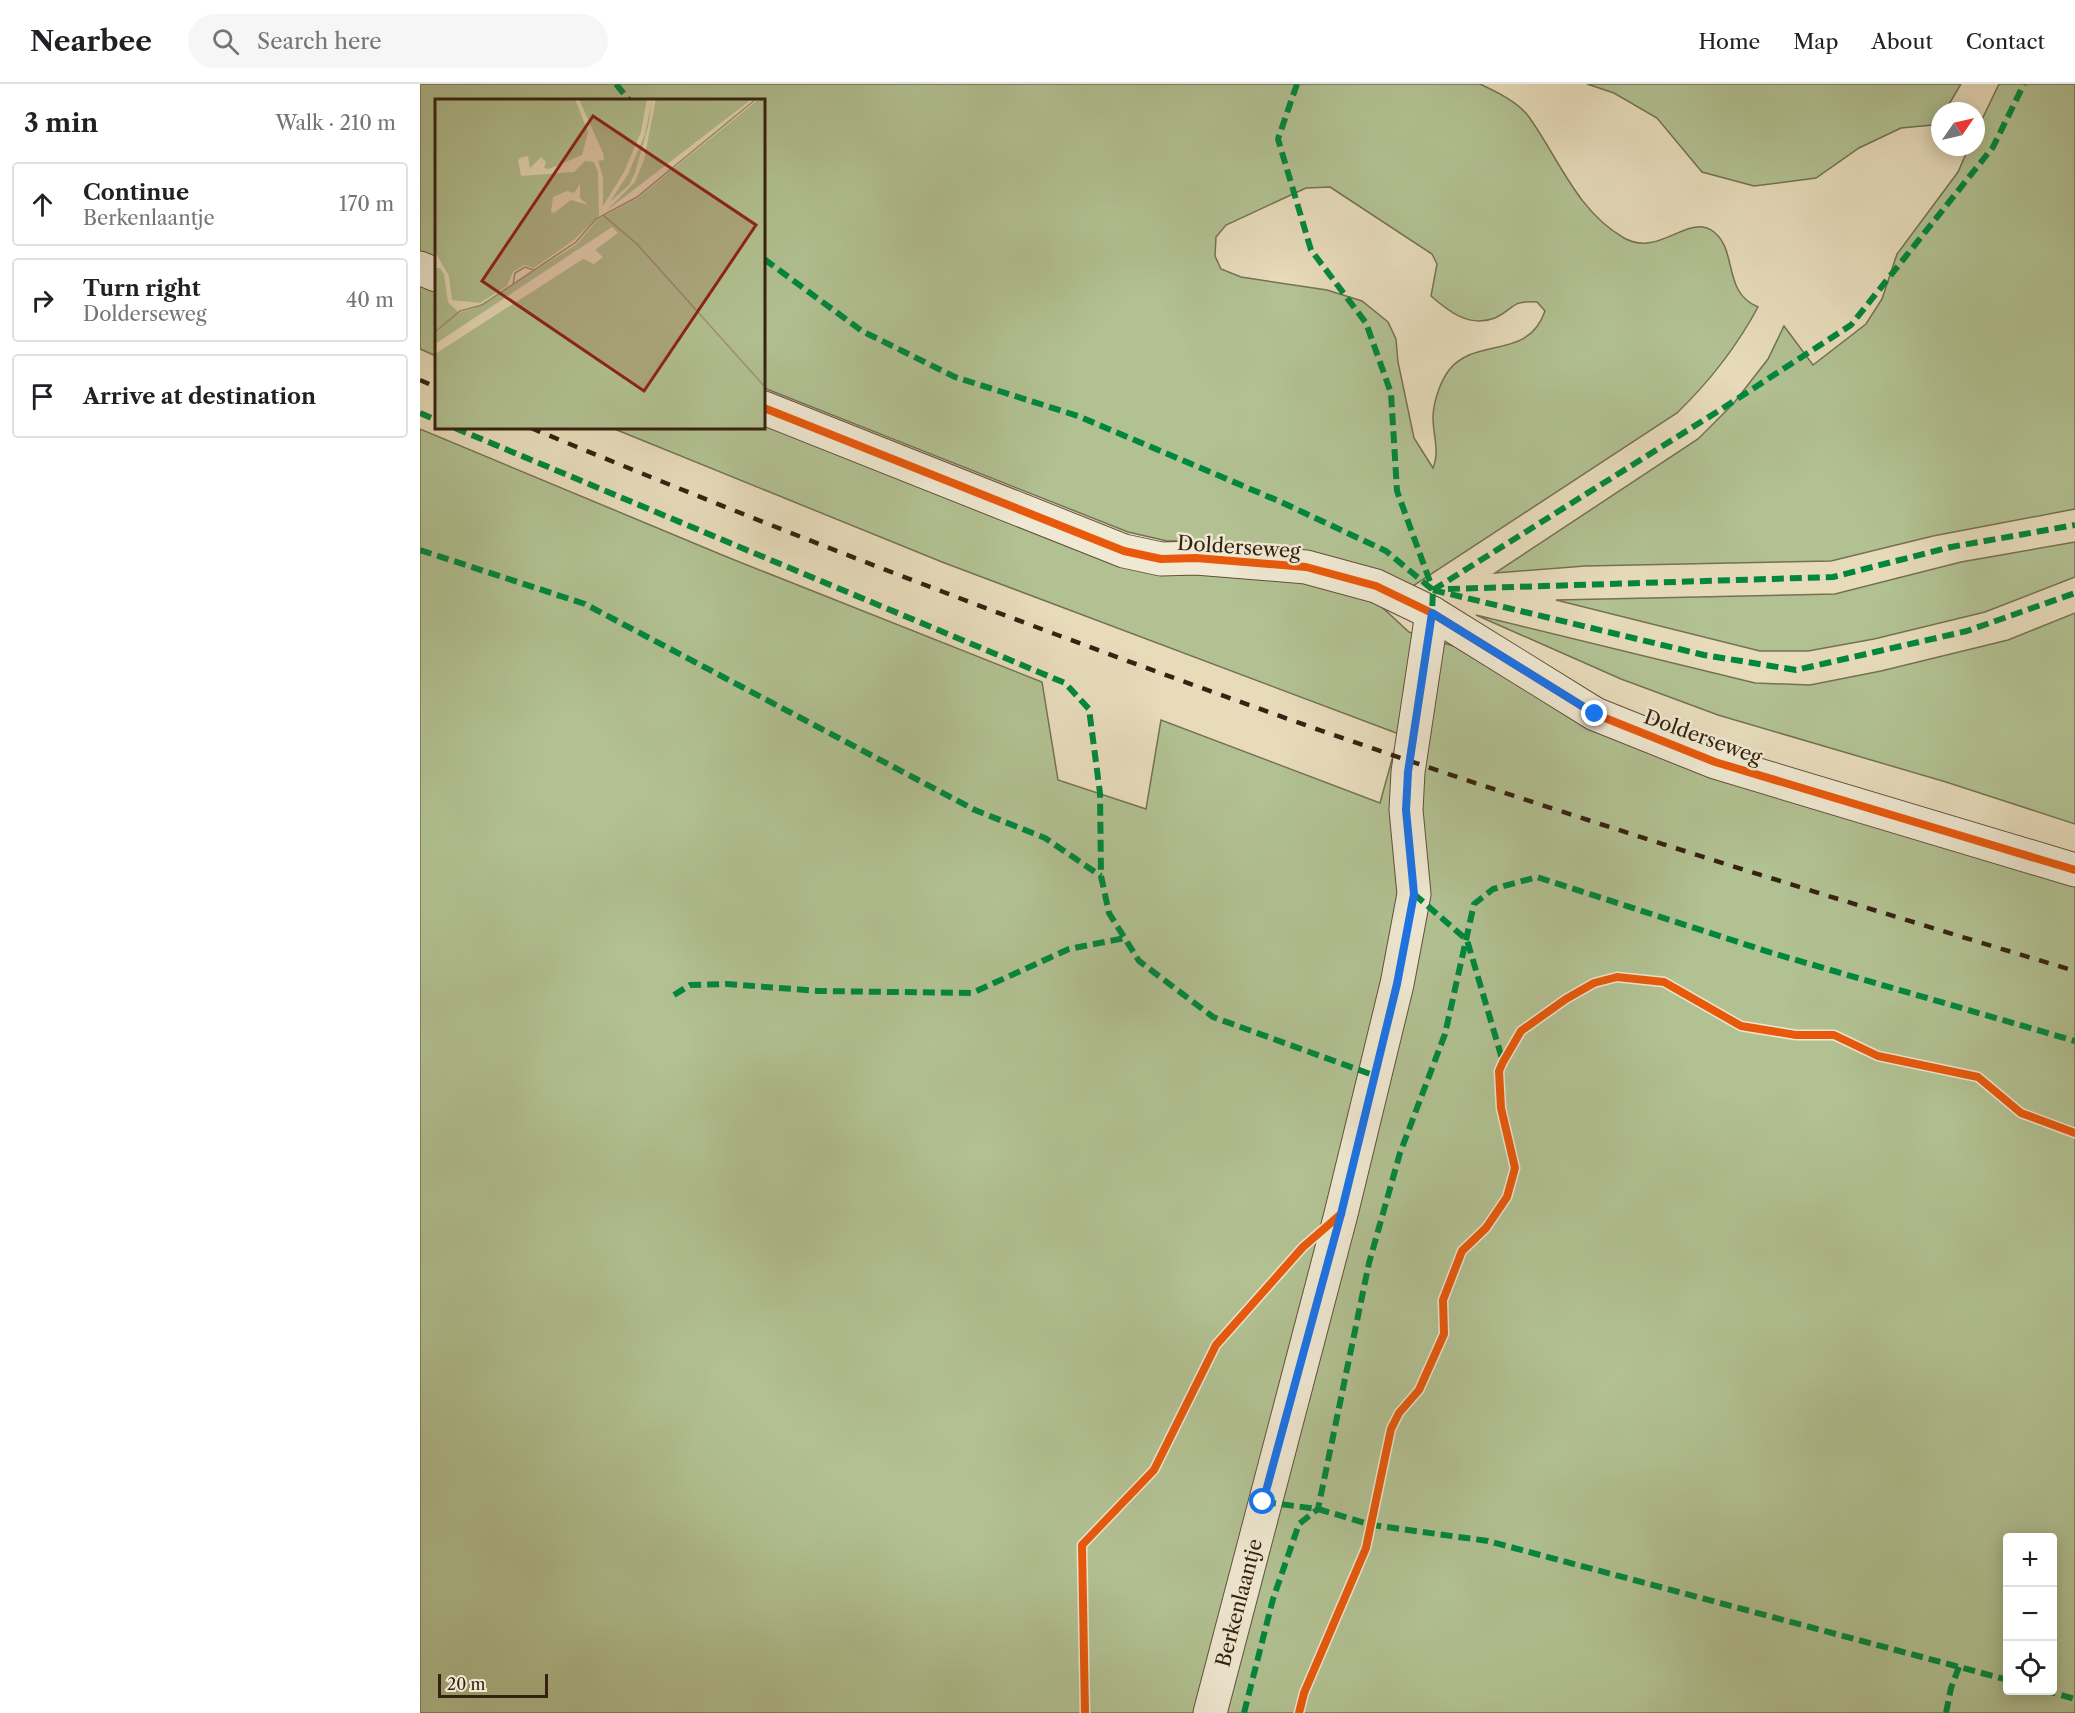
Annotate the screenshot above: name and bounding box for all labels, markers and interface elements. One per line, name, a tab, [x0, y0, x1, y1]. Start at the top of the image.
search box	[188, 14, 608, 68]
text: Nearbee	[30, 24, 152, 58]
icon: search	[209, 25, 242, 58]
text: Search here	[257, 28, 382, 55]
text: Home	[1699, 29, 1760, 54]
text: Map	[1793, 29, 1838, 54]
text: About	[1871, 29, 1933, 54]
text: Contact	[1966, 29, 2045, 54]
inset map	[435, 99, 765, 429]
north arrow	[1931, 102, 1985, 156]
text: 3 min	[24, 107, 98, 139]
text: Walk · 210 m	[275, 111, 396, 135]
text: Continue	[83, 179, 189, 206]
icon: ahead	[26, 188, 59, 221]
text: 170 m	[339, 192, 394, 216]
text: Berkenlaantje	[83, 206, 215, 230]
text: Turn right	[83, 275, 201, 302]
icon: right	[26, 284, 59, 317]
text: 40 m	[346, 288, 394, 312]
text: Dolderseweg	[83, 302, 207, 326]
icon: arrive	[26, 380, 59, 413]
text: Arrive at destination	[83, 383, 316, 410]
street label: Dolderseweg	[1177, 531, 1302, 563]
route end	[1581, 700, 1607, 726]
street label: Dolderseweg	[1641, 705, 1766, 770]
route start	[1249, 1488, 1275, 1514]
map controls	[2003, 1533, 2057, 1695]
button: +	[2003, 1533, 2057, 1587]
street label: Berkenlaantje	[1211, 1536, 1267, 1669]
button: −	[2003, 1587, 2057, 1641]
button: locate	[2003, 1641, 2057, 1695]
scale bar	[438, 1671, 548, 1698]
text: 20 m	[447, 1674, 486, 1694]

